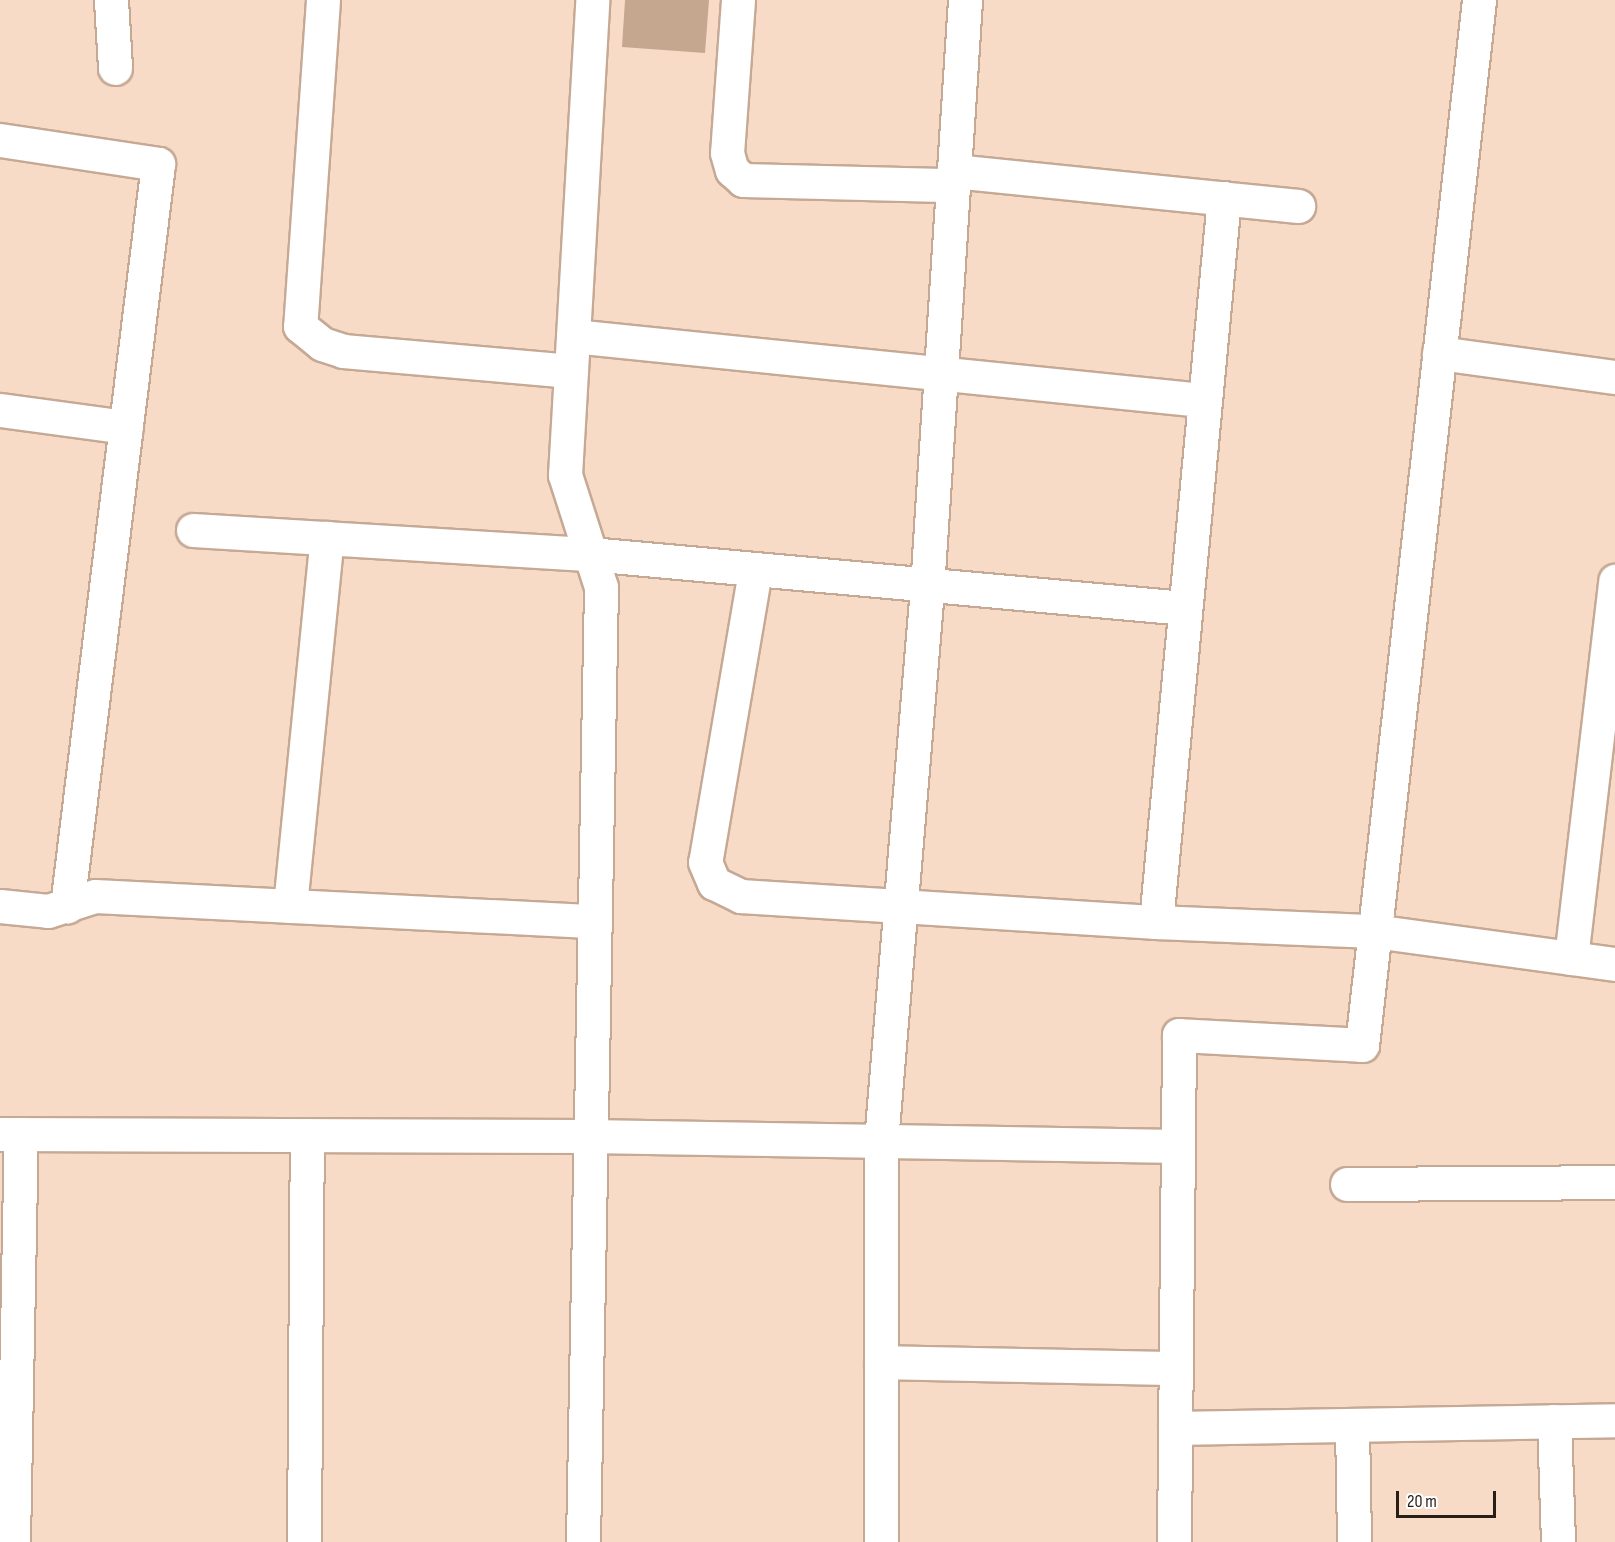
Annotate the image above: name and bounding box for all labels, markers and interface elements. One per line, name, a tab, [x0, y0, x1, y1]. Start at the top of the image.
scale bar	[1399, 1479, 1500, 1517]
text: 20 m	[1407, 1491, 1437, 1512]

